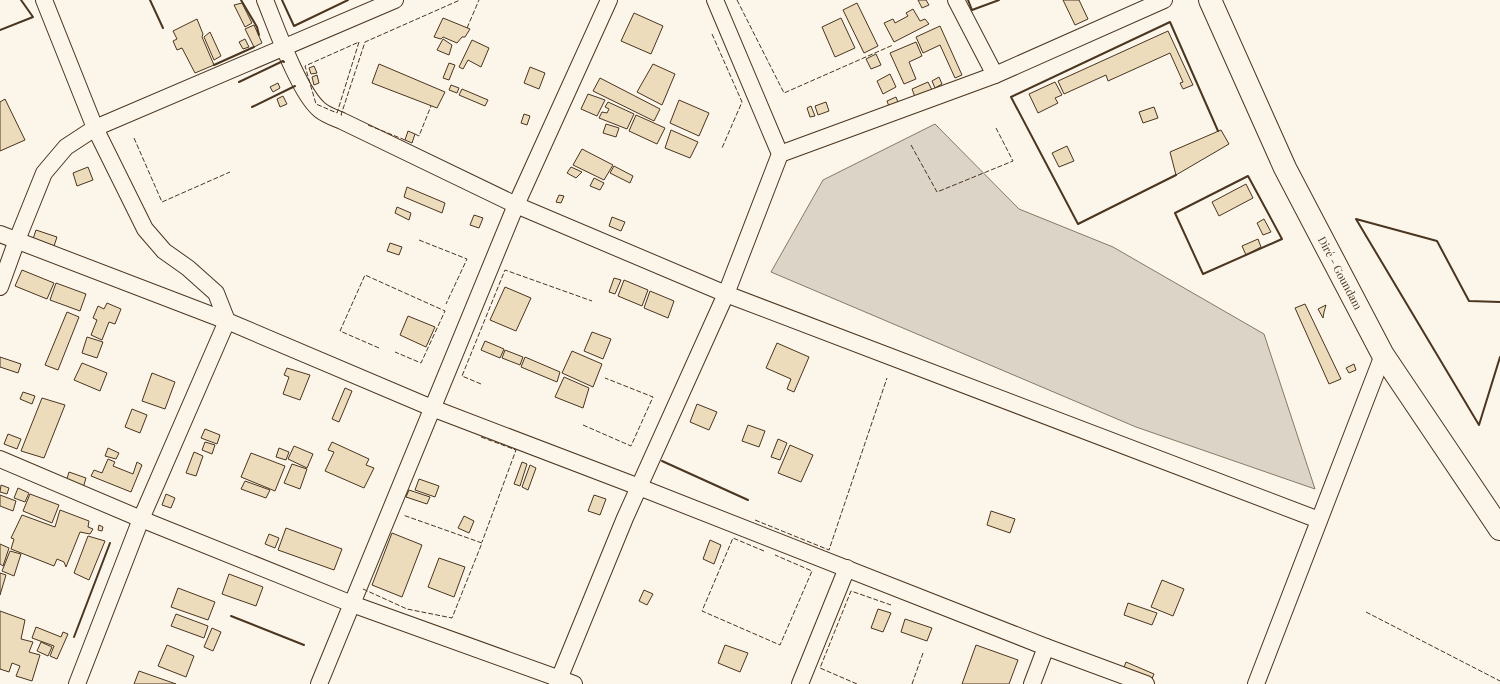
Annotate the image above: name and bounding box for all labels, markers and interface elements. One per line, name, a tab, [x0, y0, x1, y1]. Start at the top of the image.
street label: Diré - Goundam	[1315, 234, 1366, 312]

